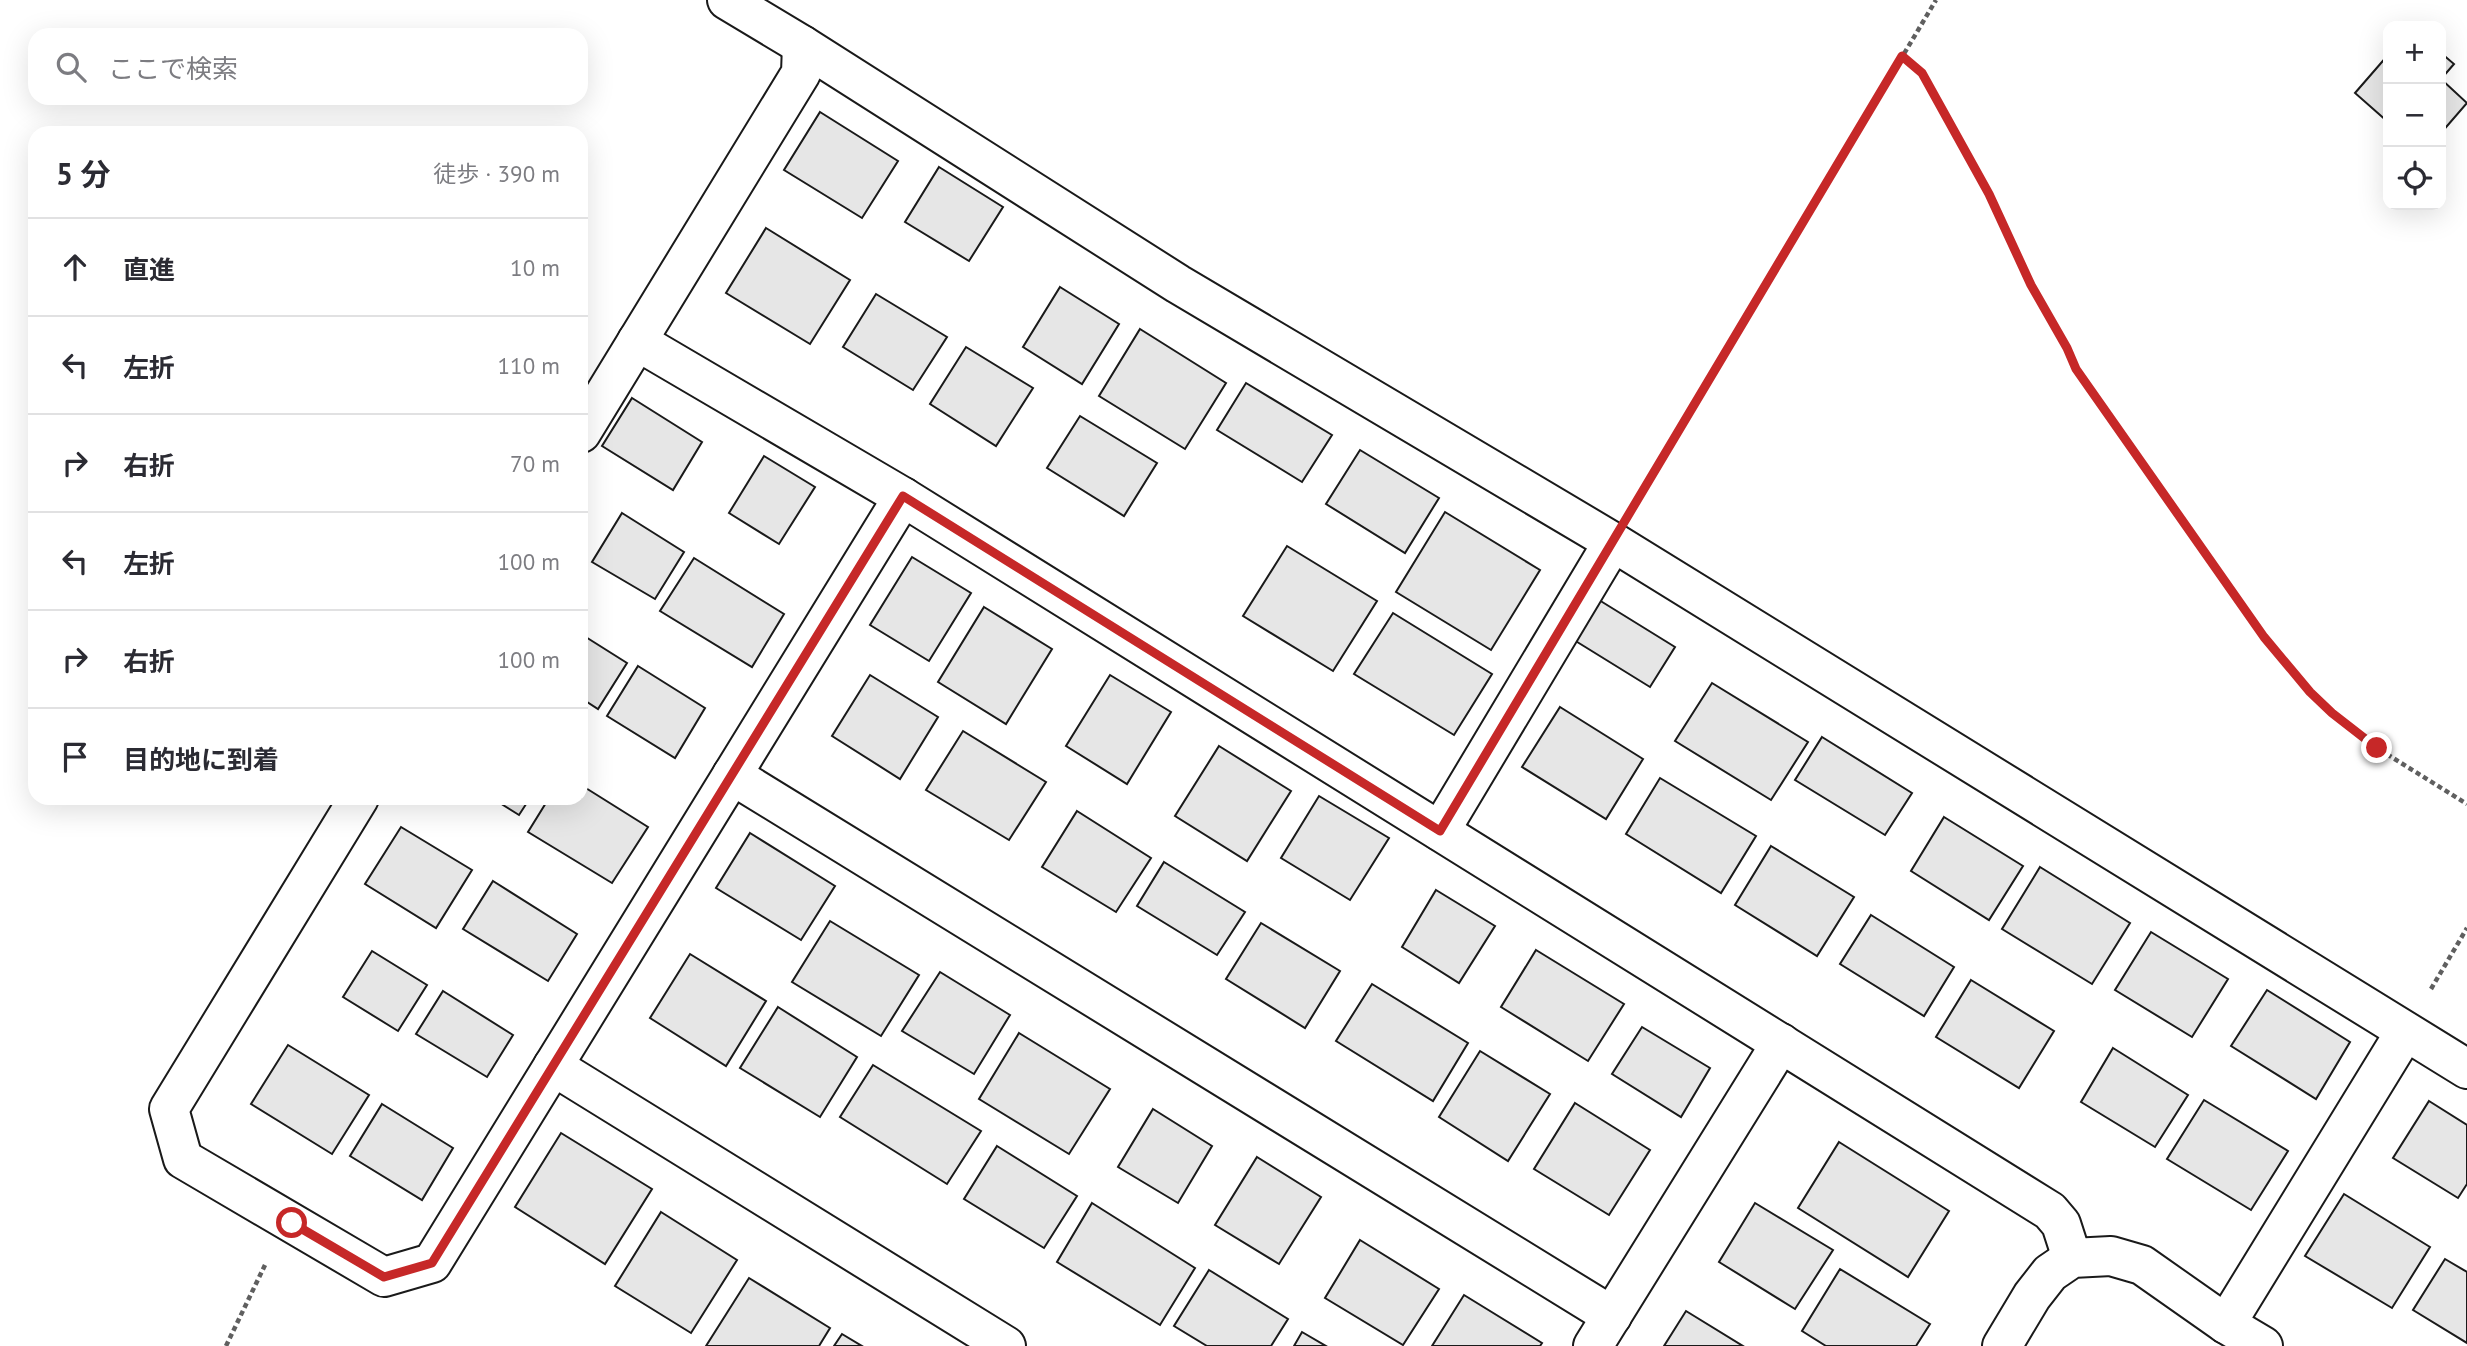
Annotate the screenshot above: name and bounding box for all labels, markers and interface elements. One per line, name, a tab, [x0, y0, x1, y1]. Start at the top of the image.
map controls	[2383, 21, 2446, 210]
button: +	[2383, 21, 2446, 84]
search box	[28, 28, 588, 105]
icon: search	[52, 48, 90, 86]
text: ここで検索	[108, 52, 238, 85]
button: −	[2383, 84, 2446, 147]
button: locate	[2383, 147, 2446, 210]
text: 5 分	[56, 154, 111, 193]
text: 徒歩 · 390 m	[433, 159, 560, 188]
icon: ahead	[56, 248, 94, 286]
text: 直進	[123, 253, 175, 286]
text: 10 m	[510, 253, 560, 282]
icon: left	[56, 346, 94, 384]
text: 左折	[123, 351, 175, 384]
text: 110 m	[498, 351, 560, 380]
icon: right	[56, 444, 94, 482]
text: 右折	[123, 449, 175, 482]
text: 70 m	[510, 449, 560, 478]
icon: left	[56, 542, 94, 580]
text: 左折	[123, 547, 175, 580]
text: 100 m	[498, 547, 560, 576]
icon: right	[56, 640, 94, 678]
text: 右折	[123, 645, 175, 678]
text: 100 m	[498, 645, 560, 674]
route end	[2361, 732, 2392, 763]
icon: arrive	[56, 738, 94, 776]
text: 目的地に到着	[123, 743, 279, 776]
route start	[276, 1207, 307, 1238]

